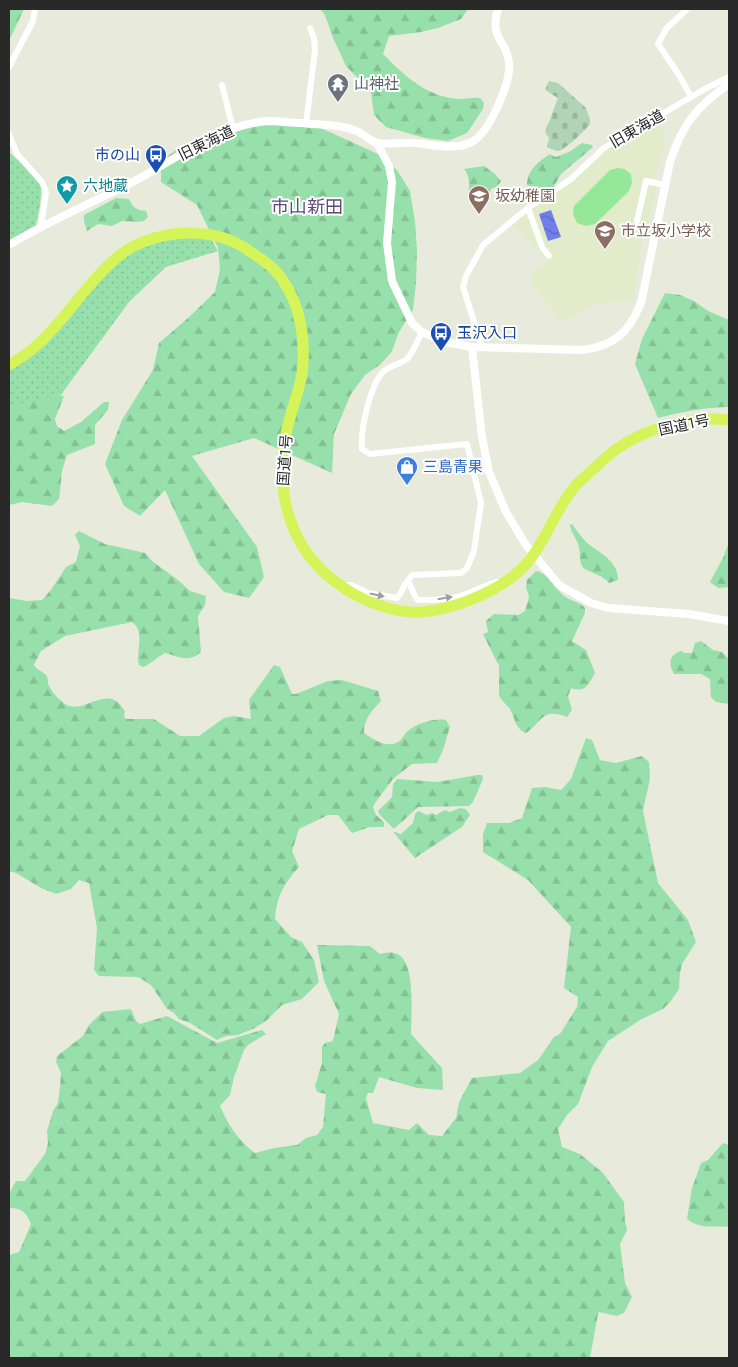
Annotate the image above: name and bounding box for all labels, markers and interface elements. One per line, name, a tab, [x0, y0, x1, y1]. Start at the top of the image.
temple icon: 山神社	[326, 72, 350, 103]
place label: 山神社	[354, 73, 399, 95]
street label: 旧東海道	[606, 104, 668, 154]
street label: 旧東海道	[174, 120, 238, 166]
bus stop icon: 市の山	[144, 143, 168, 174]
place label: 市の山	[95, 144, 140, 166]
place icon: 六地蔵	[55, 174, 79, 205]
place label: 六地蔵	[83, 175, 128, 197]
school or university icon: 坂幼稚園	[467, 184, 491, 215]
place label: 坂幼稚園	[495, 185, 555, 207]
district label: 市山新田	[271, 194, 343, 220]
school or university icon: 市立坂小学校	[593, 219, 617, 250]
place label: 市立坂小学校	[621, 220, 711, 242]
bus stop icon: 玉沢入口	[429, 321, 453, 352]
place label: 玉沢入口	[457, 322, 517, 344]
street label: 国道1号	[656, 409, 712, 441]
street label: 国道1号	[272, 433, 298, 487]
shop icon: 三島青果	[395, 455, 419, 486]
place label: 三島青果	[423, 456, 483, 478]
one-way arrow	[370, 591, 385, 599]
one-way arrow	[437, 594, 453, 602]

